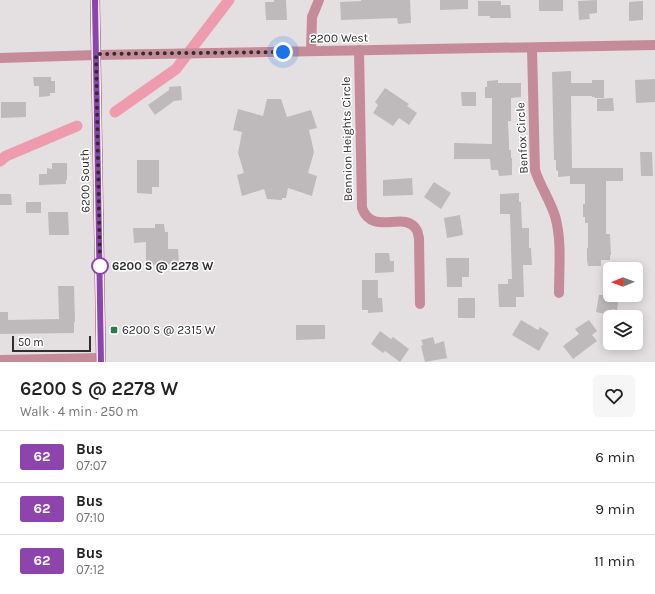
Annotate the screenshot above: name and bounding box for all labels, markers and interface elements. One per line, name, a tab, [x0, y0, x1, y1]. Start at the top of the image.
street label: 2200 West	[310, 30, 369, 46]
your location	[273, 42, 293, 62]
street label: Bennion Heights Circle	[339, 77, 355, 201]
street label: Benfox Circle	[513, 102, 531, 174]
street label: 6200 South	[77, 149, 93, 213]
marker: 6200 S @ 2278 W	[91, 257, 109, 275]
place label: 6200 S @ 2278 W	[112, 259, 214, 273]
north arrow	[603, 262, 643, 302]
map controls	[603, 262, 643, 350]
button: layers	[603, 310, 643, 350]
place label: 6200 S @ 2315 W	[122, 323, 216, 337]
marker: 6200 S @ 2315 W	[109, 325, 119, 335]
scale bar	[12, 334, 91, 353]
text: 50 m	[18, 336, 44, 349]
button: heart	[593, 375, 635, 417]
text: 6200 S @ 2278 W	[20, 378, 178, 400]
text: Walk · 4 min · 250 m	[20, 404, 138, 419]
text: Bus	[76, 440, 103, 458]
text: 62	[34, 448, 50, 465]
text: 6 min	[595, 448, 635, 466]
text: 07:07	[76, 458, 107, 473]
text: Bus	[76, 492, 103, 510]
text: 62	[34, 500, 50, 517]
text: 9 min	[595, 500, 635, 518]
text: 07:10	[76, 510, 105, 525]
text: Bus	[76, 544, 103, 562]
text: 62	[34, 552, 50, 569]
text: 11 min	[594, 552, 635, 570]
text: 07:12	[76, 562, 105, 577]

